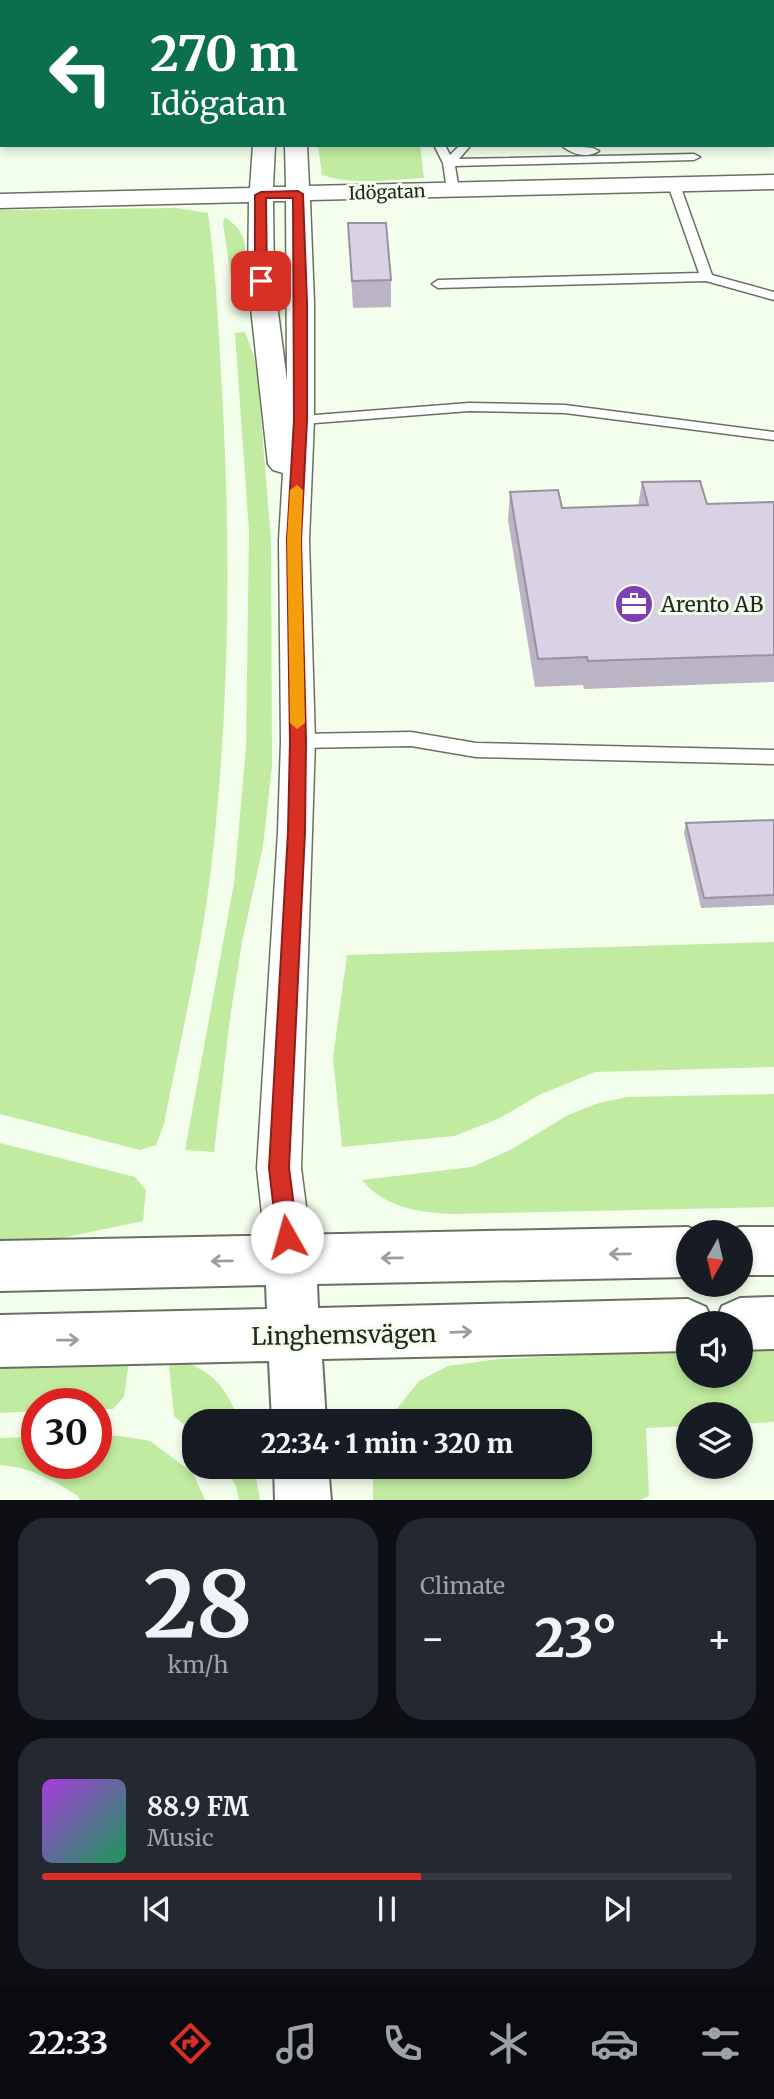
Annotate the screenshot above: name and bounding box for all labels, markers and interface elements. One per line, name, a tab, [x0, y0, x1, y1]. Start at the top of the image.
text: 270 m	[150, 23, 298, 84]
icon: left	[35, 28, 126, 119]
text: Idögatan	[150, 84, 287, 124]
street label: Idögatan	[348, 179, 426, 205]
pin	[231, 251, 291, 311]
icon: arrive	[242, 262, 280, 300]
office icon: Arento AB	[613, 583, 655, 625]
place label: Arento AB	[660, 591, 763, 618]
position arrow	[250, 1200, 324, 1274]
north arrow	[676, 1220, 752, 1297]
map controls	[676, 1220, 753, 1479]
one-way arrow	[608, 1247, 631, 1260]
one-way arrow	[381, 1251, 404, 1264]
one-way arrow	[211, 1254, 234, 1268]
button: sound	[676, 1311, 753, 1388]
street label: Linghemsvägen	[251, 1318, 437, 1352]
one-way arrow	[450, 1325, 473, 1338]
one-way arrow	[56, 1333, 79, 1346]
speed limit sign: 30	[21, 1388, 112, 1479]
button: layers	[676, 1402, 753, 1479]
text: 22:34 · 1 min · 320 m	[261, 1427, 513, 1460]
text: 28	[143, 1547, 253, 1662]
text: Climate	[420, 1571, 505, 1600]
text: 23°	[535, 1606, 618, 1671]
text: −	[420, 1615, 445, 1662]
text: +	[707, 1615, 732, 1662]
text: km/h	[168, 1650, 228, 1679]
text: 88.9 FM	[147, 1790, 249, 1823]
text: Music	[147, 1823, 214, 1852]
icon: previous	[138, 1890, 176, 1928]
icon: pause	[368, 1890, 406, 1928]
icon: next	[598, 1890, 636, 1928]
icon: directions	[166, 2019, 215, 2068]
icon: music	[272, 2019, 321, 2068]
icon: phone	[378, 2019, 427, 2068]
icon: climate	[484, 2019, 533, 2068]
icon: car	[590, 2019, 639, 2068]
icon: filters	[696, 2019, 745, 2068]
text: 22:33	[29, 2023, 108, 2063]

